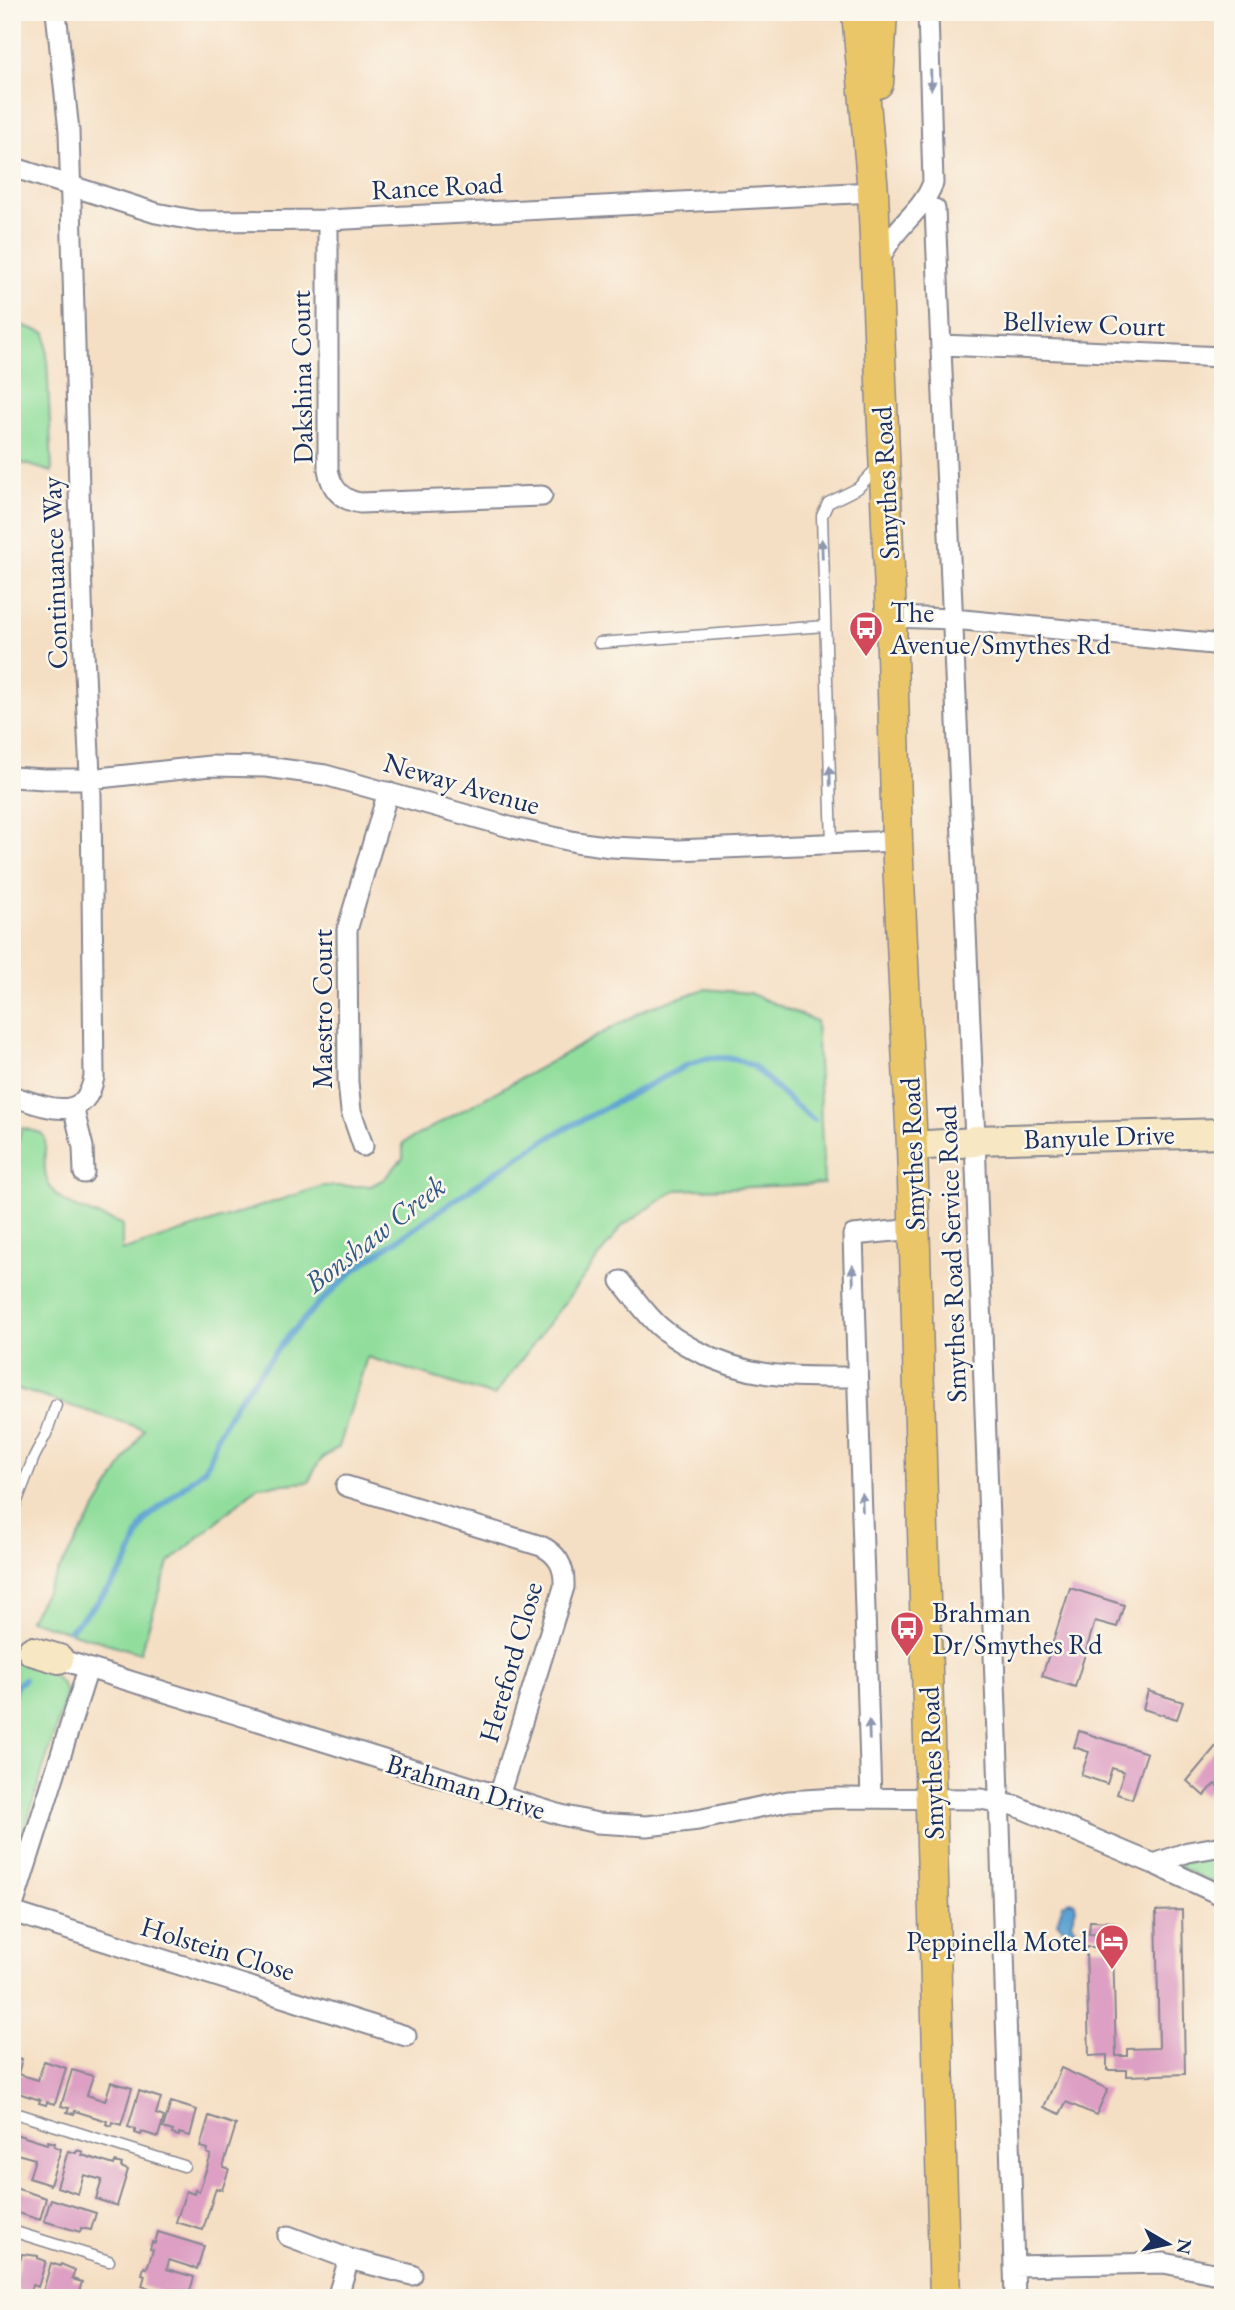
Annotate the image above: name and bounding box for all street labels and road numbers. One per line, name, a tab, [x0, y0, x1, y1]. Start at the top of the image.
street label: Rance Road	[370, 165, 505, 207]
street label: Dakshina Court	[281, 290, 321, 464]
street label: Bellview Court	[1002, 302, 1166, 344]
street label: Smythes Road	[863, 405, 907, 561]
street label: Continuance Way	[33, 475, 75, 670]
street label: Neway Avenue	[380, 744, 544, 823]
street label: Maestro Court	[304, 929, 340, 1089]
street label: Smythes Road	[891, 1076, 933, 1231]
street label: Smythes Road Service Road	[928, 1104, 974, 1403]
street label: Banyule Drive	[1023, 1115, 1175, 1157]
street label: Hereford Close	[470, 1577, 550, 1746]
street label: Smythes Road	[910, 1685, 952, 1840]
street label: Brahman Drive	[382, 1745, 550, 1827]
street label: Holstein Close	[137, 1908, 299, 1989]

